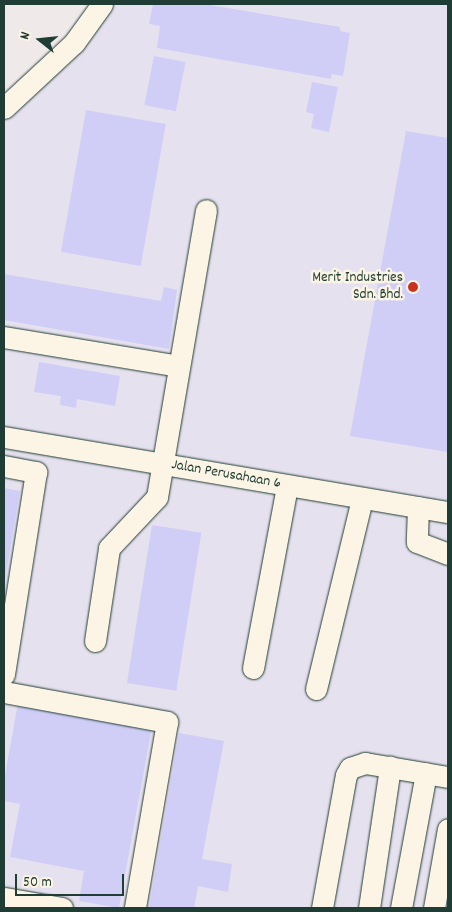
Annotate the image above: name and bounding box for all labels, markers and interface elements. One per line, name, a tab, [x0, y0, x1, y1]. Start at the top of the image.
north arrow	[15, 15, 65, 65]
text: N	[15, 30, 36, 42]
place label: Merit Industries Sdn. Bhd.	[312, 269, 403, 304]
marker: Merit Industries Sdn. Bhd.	[407, 281, 419, 293]
street label: Jalan Perusahaan 6	[170, 457, 282, 493]
scale bar	[18, 864, 126, 896]
text: 50 m	[23, 872, 52, 894]

